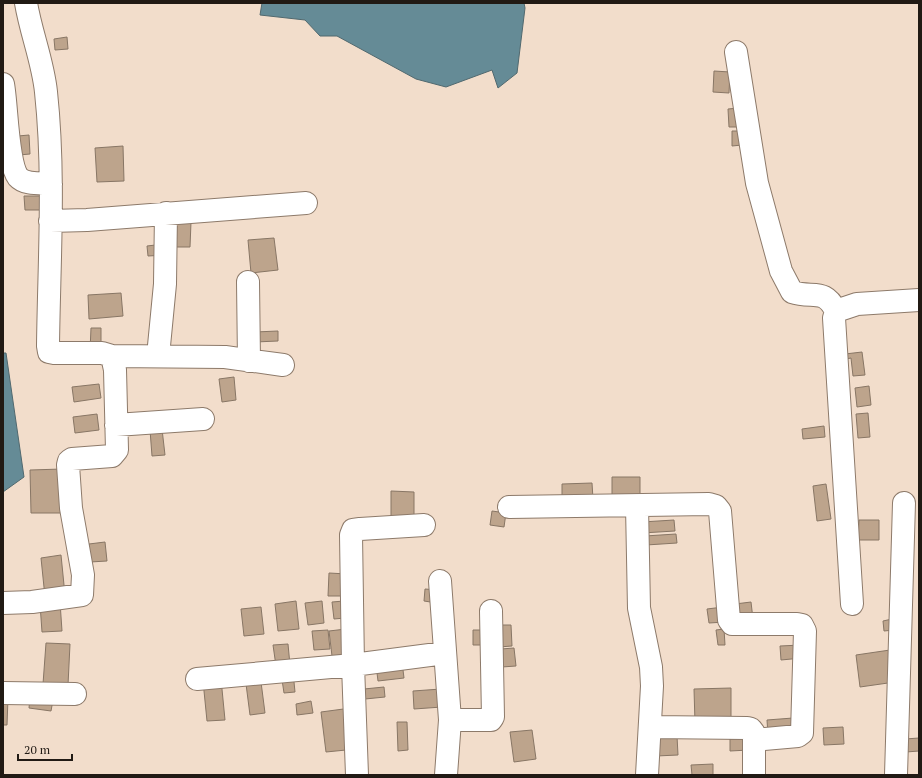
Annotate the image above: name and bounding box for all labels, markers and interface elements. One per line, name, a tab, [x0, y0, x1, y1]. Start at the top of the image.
scale bar	[18, 736, 72, 762]
text: 20 m	[24, 742, 51, 757]

